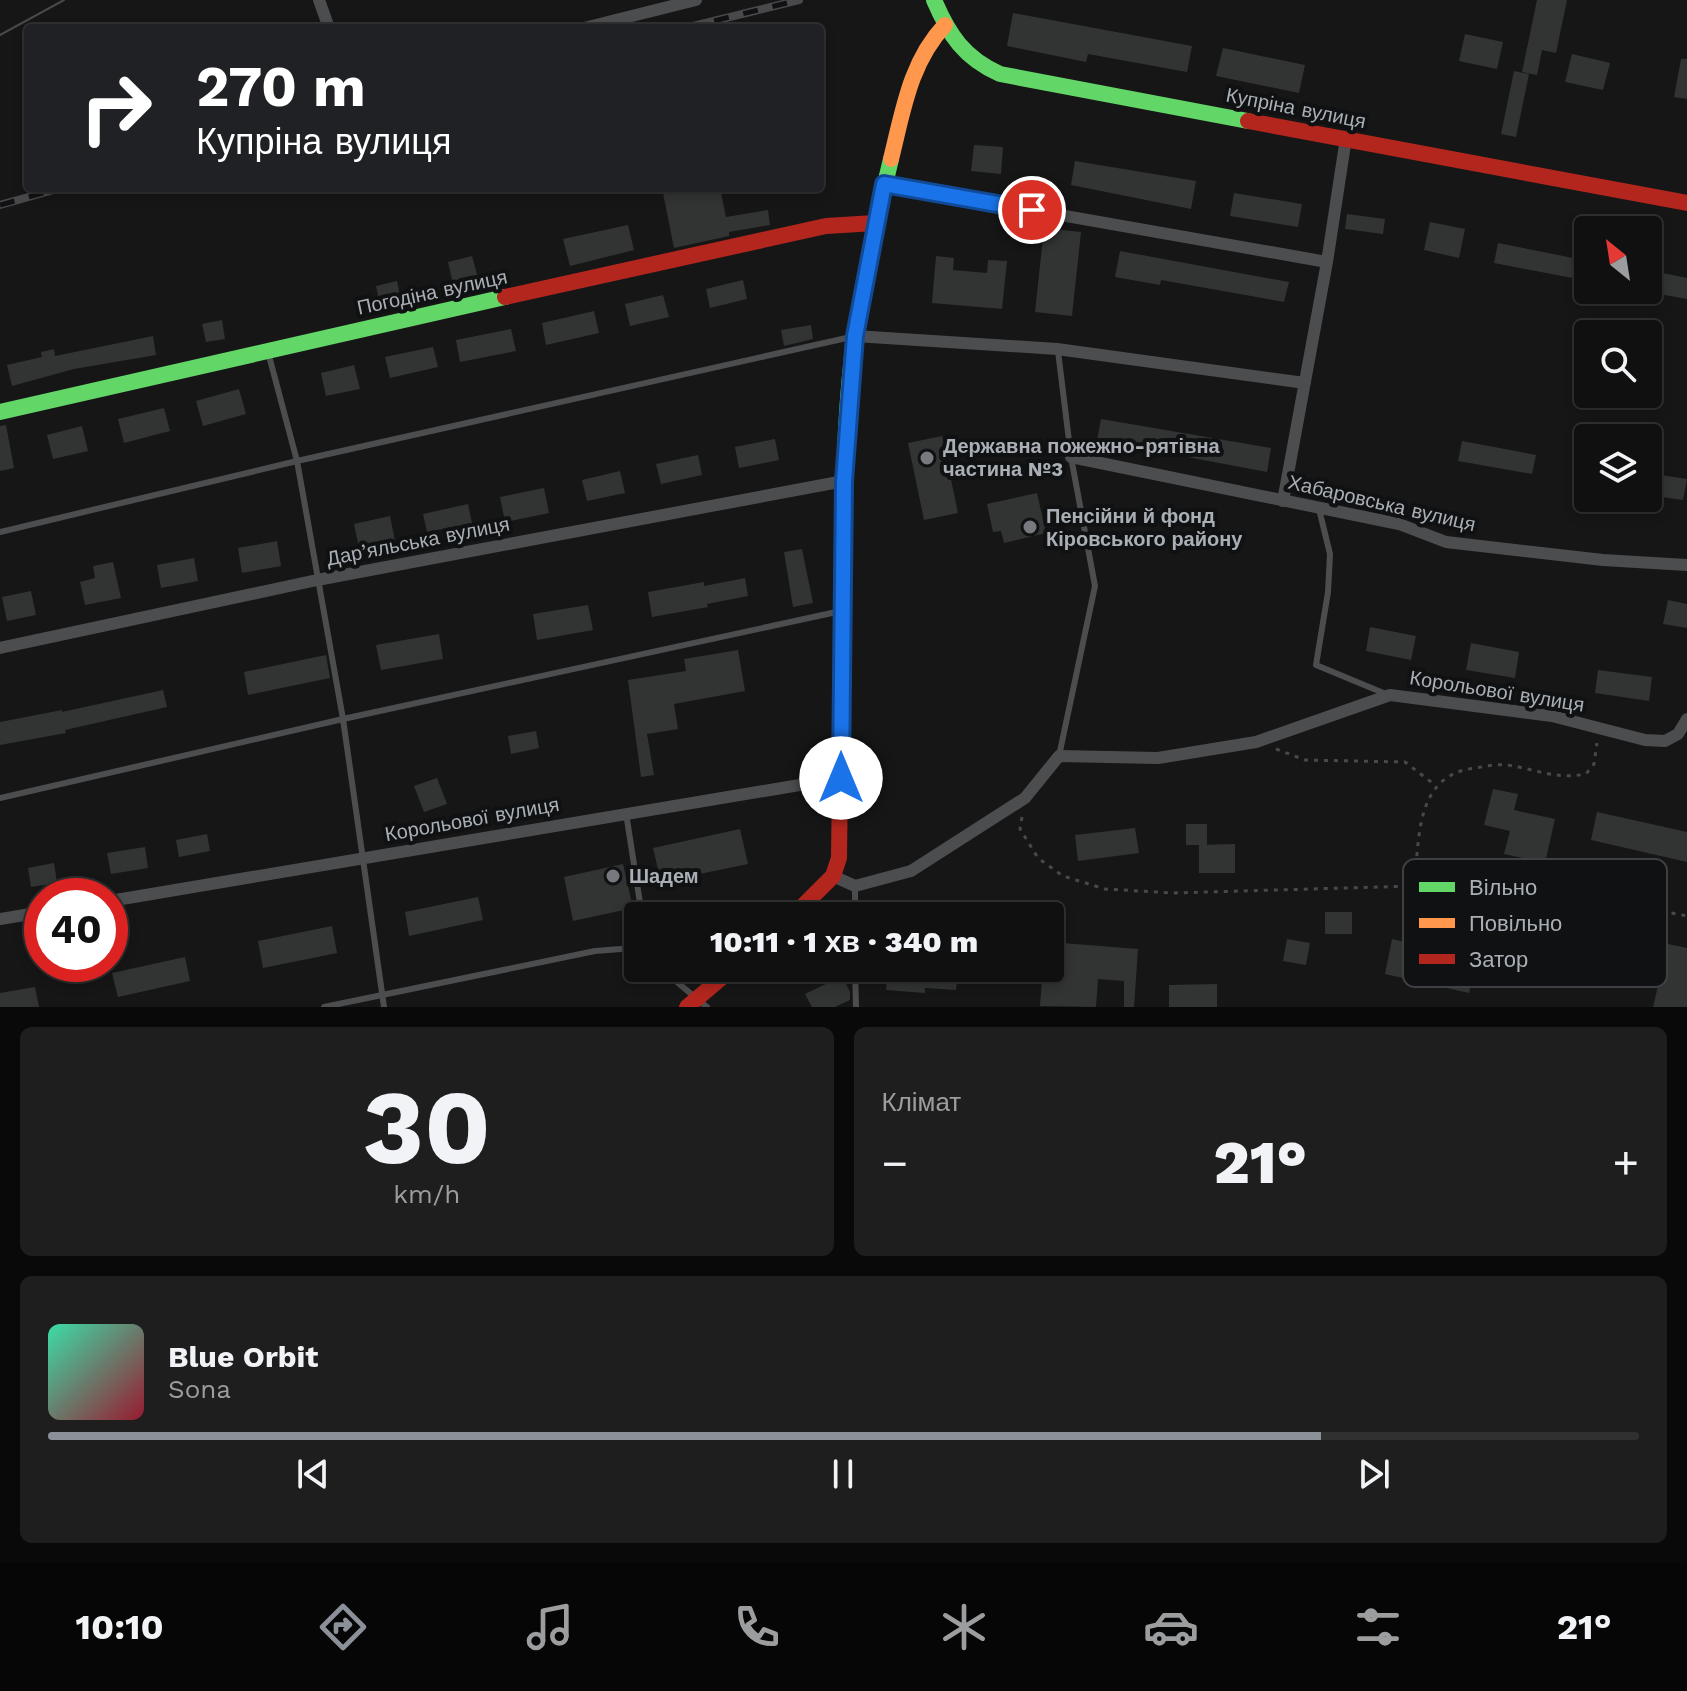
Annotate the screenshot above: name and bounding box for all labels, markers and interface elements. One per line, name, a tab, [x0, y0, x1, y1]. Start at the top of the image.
text: 270 m	[196, 54, 366, 120]
icon: right	[64, 56, 168, 160]
street label: Купріна вулиця	[1224, 83, 1368, 133]
text: Купріна вулиця	[196, 121, 451, 163]
pin	[998, 176, 1066, 244]
icon: arrive	[1010, 188, 1054, 232]
north arrow	[1574, 216, 1662, 304]
map controls	[1574, 216, 1662, 512]
street label: Погодіна вулиця	[355, 264, 509, 320]
button: search	[1574, 320, 1662, 408]
button: layers	[1574, 424, 1662, 512]
place label: Державна пожежно-рятівна частина №3	[943, 434, 1221, 481]
marker: Державна пожежно-рятівна частина №3	[918, 449, 936, 467]
street label: Хабаровська вулиця	[1286, 470, 1478, 536]
place label: Пенсійни й фонд Кіровського району	[1046, 504, 1243, 551]
street label: Дар’яльська вулиця	[324, 511, 512, 571]
marker: Пенсійни й фонд Кіровського району	[1021, 518, 1039, 536]
street label: Корольової вулиця	[1408, 665, 1586, 717]
position arrow	[799, 736, 883, 820]
street label: Корольової вулиця	[383, 792, 561, 846]
legend	[1403, 859, 1667, 987]
place label: Шадем	[629, 864, 699, 888]
marker: Шадем	[604, 867, 622, 885]
text: Вільно	[1469, 875, 1537, 900]
speed limit sign: 40	[24, 878, 128, 982]
text: Повільно	[1469, 911, 1562, 936]
text: 10:11 · 1 хв · 340 m	[710, 924, 978, 959]
text: Затор	[1469, 947, 1528, 972]
text: 30	[362, 1066, 491, 1188]
text: Клімат	[882, 1087, 961, 1117]
text: 21°	[1214, 1127, 1307, 1198]
text: −	[882, 1137, 908, 1189]
text: +	[1612, 1137, 1639, 1189]
text: km/h	[393, 1179, 460, 1209]
text: Blue Orbit	[168, 1339, 318, 1374]
text: Sona	[168, 1374, 231, 1404]
icon: previous	[291, 1452, 335, 1496]
icon: pause	[821, 1452, 865, 1496]
icon: next	[1352, 1452, 1396, 1496]
icon: directions	[315, 1599, 371, 1655]
icon: music	[522, 1599, 578, 1655]
icon: phone	[729, 1599, 785, 1655]
icon: climate	[936, 1599, 992, 1655]
icon: car	[1143, 1599, 1199, 1655]
icon: filters	[1350, 1599, 1406, 1655]
text: 10:10	[75, 1606, 164, 1648]
text: 21°	[1557, 1606, 1611, 1648]

